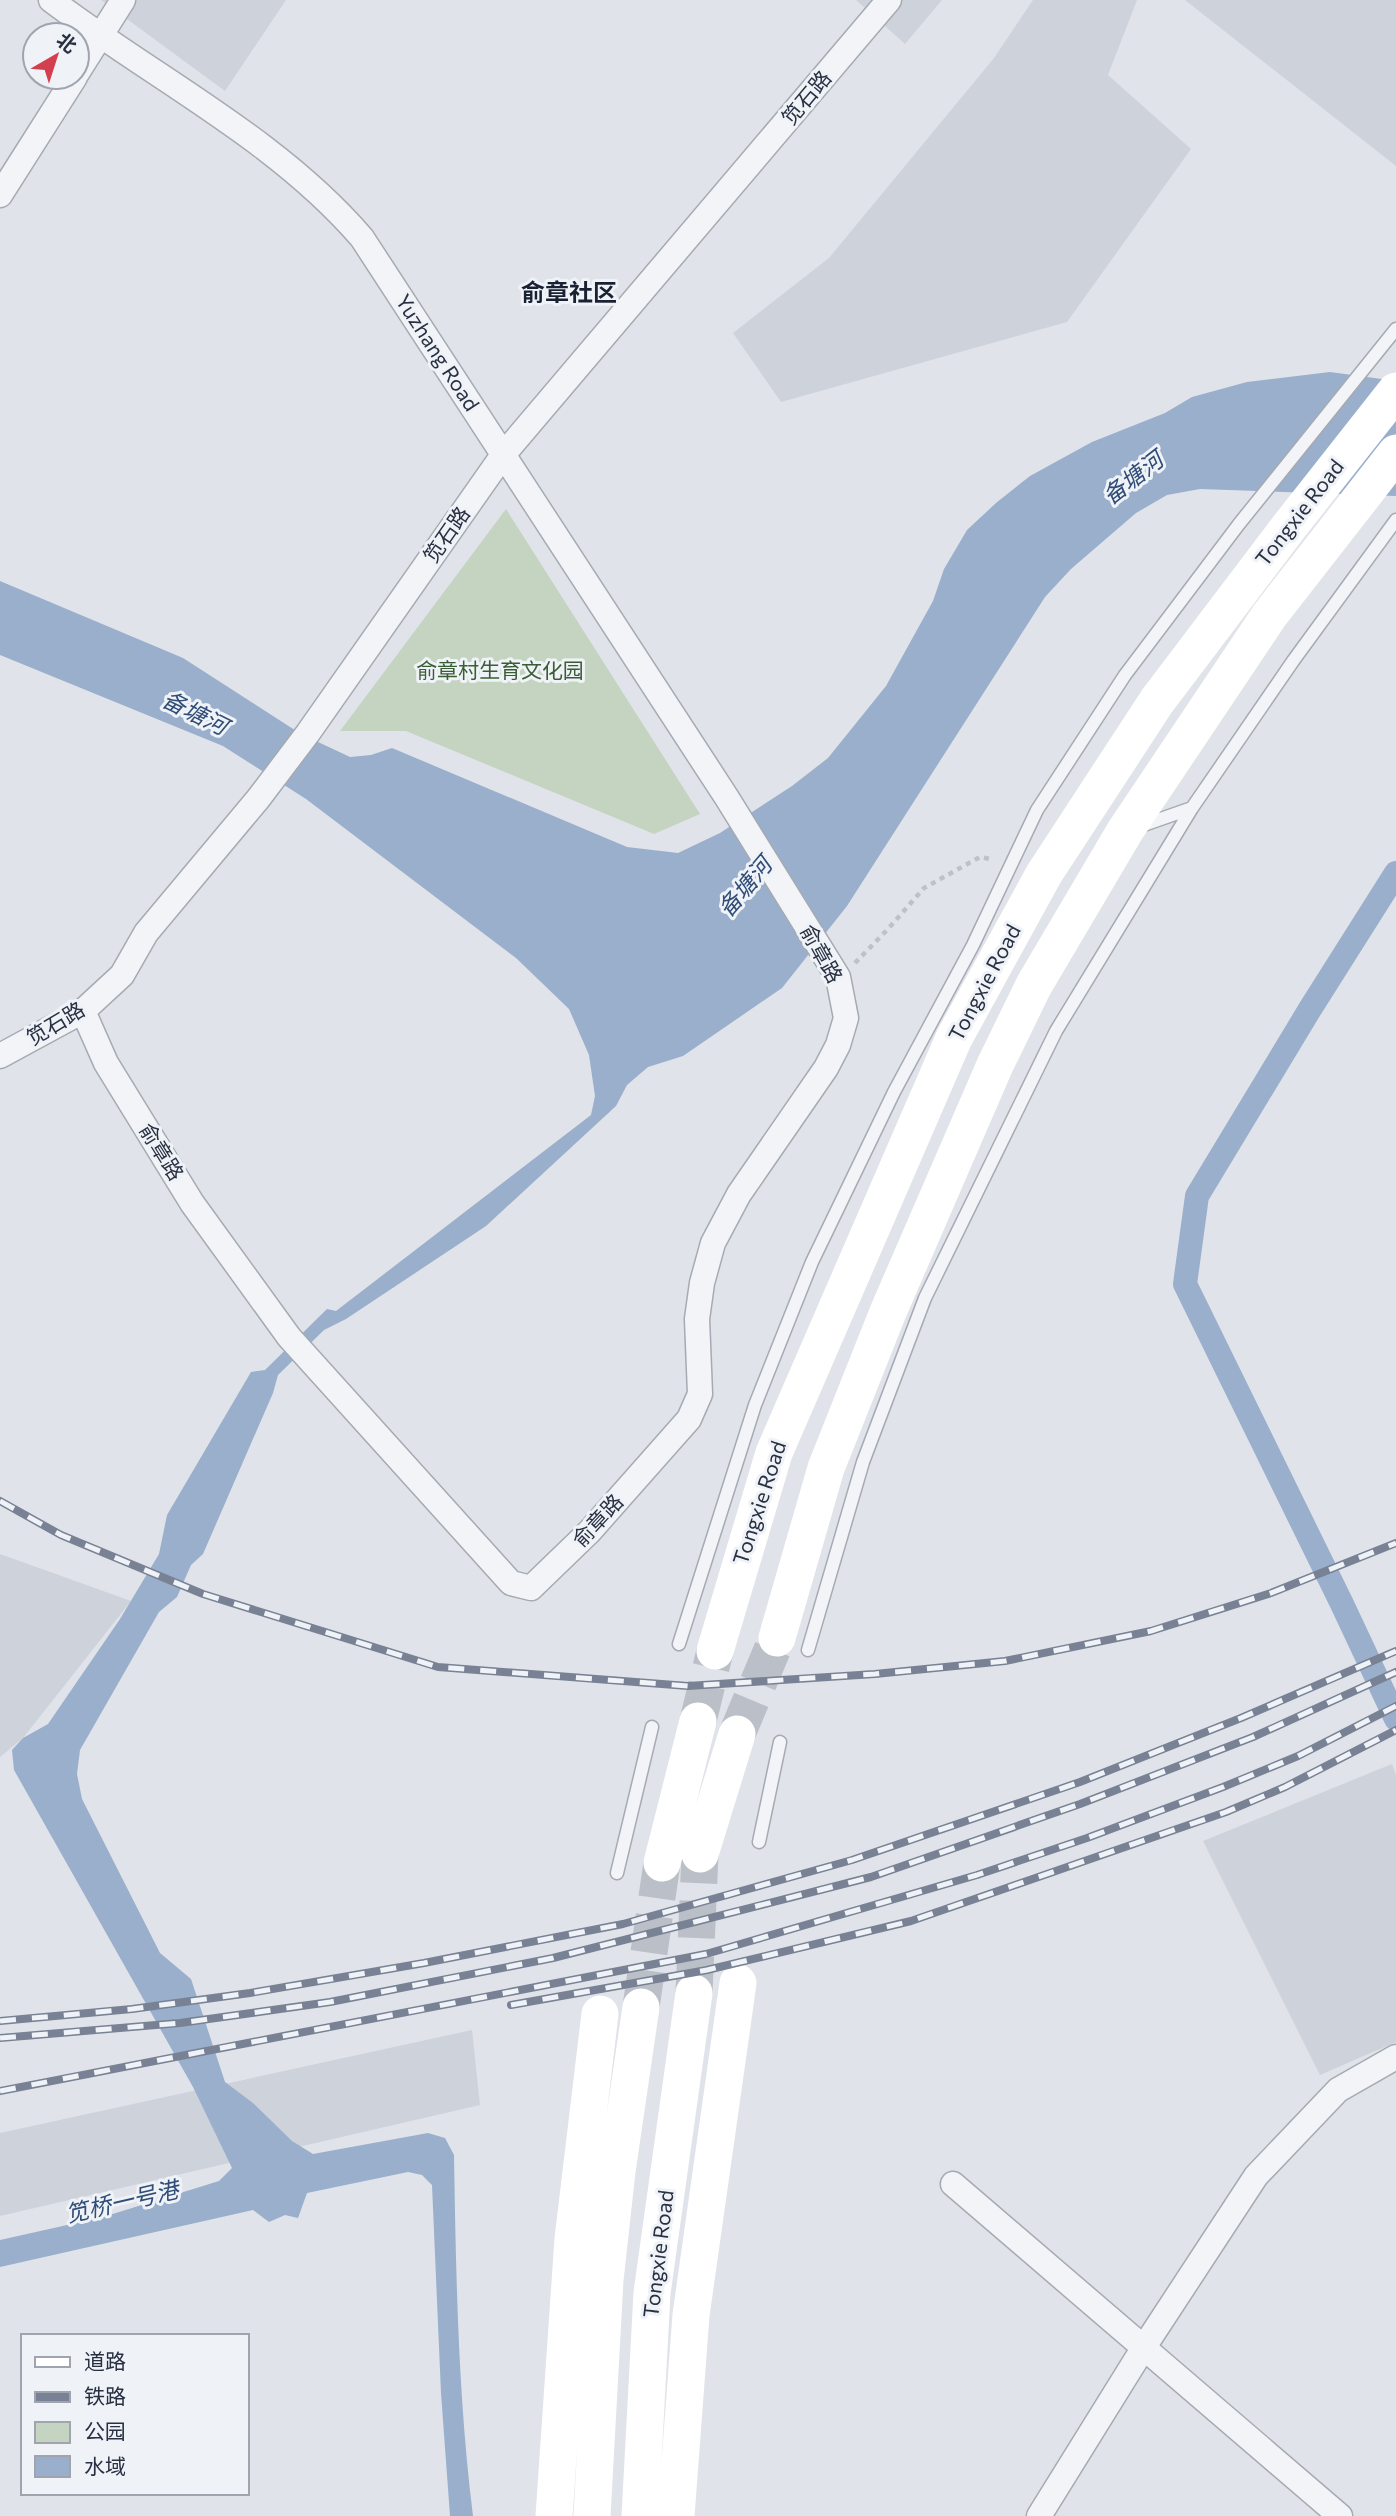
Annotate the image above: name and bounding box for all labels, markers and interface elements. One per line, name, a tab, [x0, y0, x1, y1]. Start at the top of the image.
north arrow	[21, 21, 91, 91]
text: 北	[52, 27, 82, 57]
street label: 笕石路	[776, 65, 836, 129]
district label: 俞章社区	[521, 277, 617, 306]
street label: Yuzhang Road	[391, 289, 485, 415]
water label: 备塘河	[1097, 442, 1171, 509]
street label: Tongxie Road	[1249, 454, 1348, 570]
street label: 笕石路	[417, 501, 474, 567]
park label: 俞章村生育文化园	[416, 657, 584, 682]
water label: 备塘河	[158, 684, 236, 742]
water label: 备塘河	[711, 848, 780, 922]
street label: 俞章路	[796, 920, 849, 987]
street label: Tongxie Road	[942, 920, 1025, 1045]
street label: 笕石路	[22, 996, 89, 1050]
street label: 俞章路	[135, 1118, 190, 1185]
street label: Tongxie Road	[727, 1438, 790, 1568]
street label: 俞章路	[566, 1488, 628, 1552]
water label: 笕桥一号港	[63, 2174, 184, 2228]
street label: Tongxie Road	[637, 2189, 678, 2319]
legend	[21, 2334, 248, 2495]
text: 道路	[84, 2348, 126, 2373]
text: 铁路	[84, 2383, 126, 2408]
text: 公园	[84, 2418, 126, 2443]
text: 水域	[84, 2453, 126, 2478]

